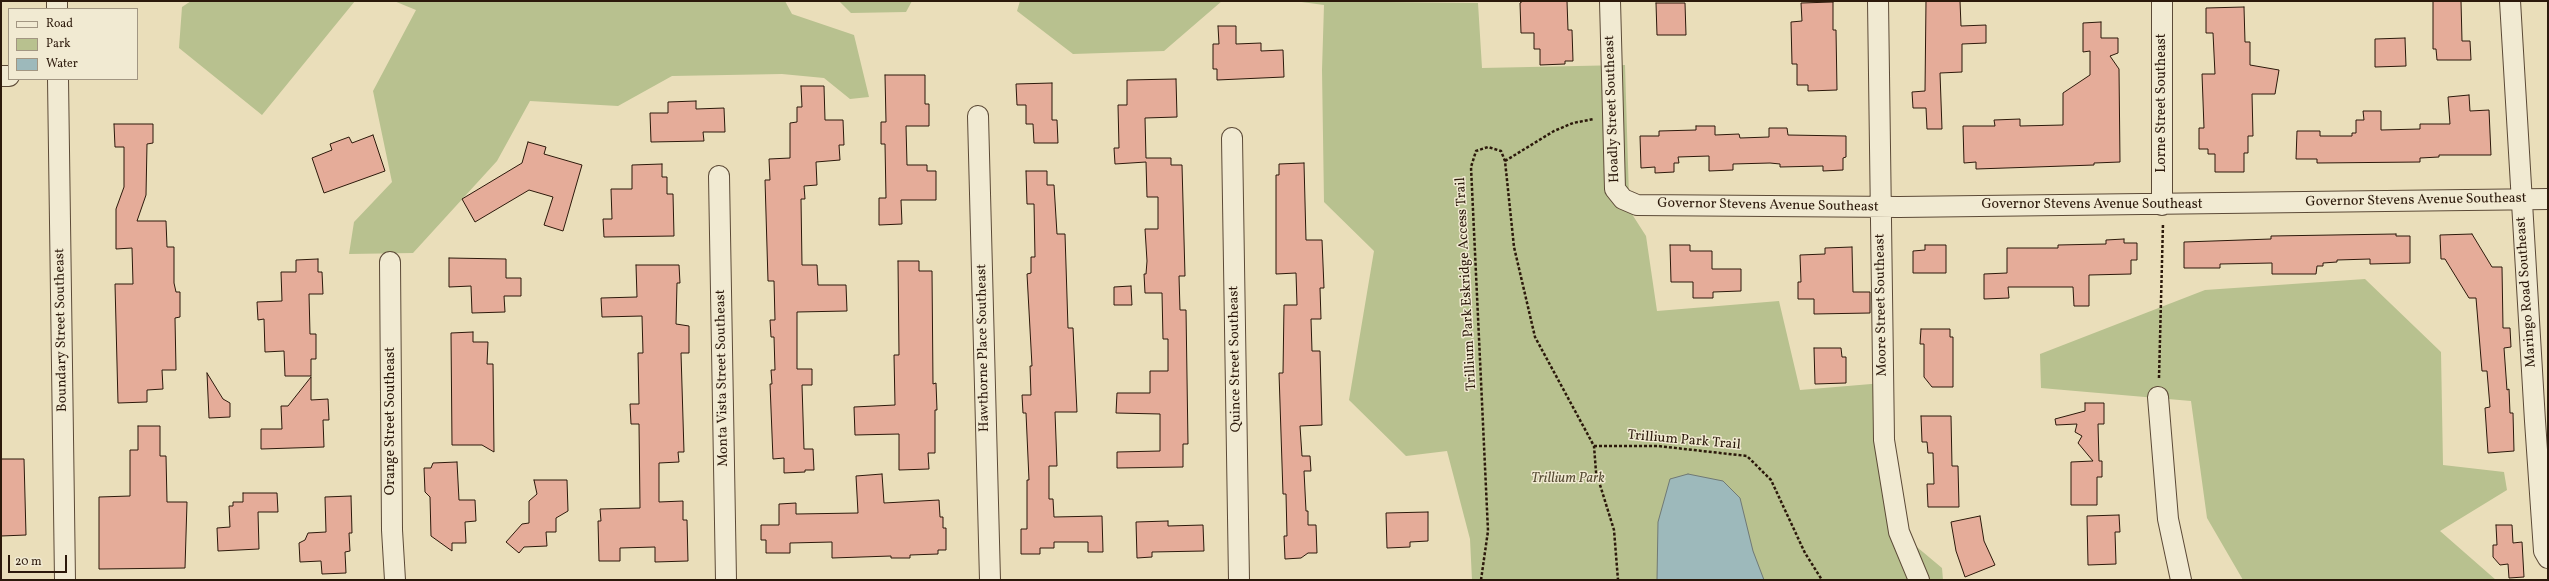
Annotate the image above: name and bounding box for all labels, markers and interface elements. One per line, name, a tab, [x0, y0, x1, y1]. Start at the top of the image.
legend	[8, 8, 138, 80]
text: Road	[46, 16, 73, 32]
street label: Lorne Street Southeast	[2154, 33, 2170, 173]
street label: Hoadly Street Southeast	[1602, 35, 1624, 183]
text: Park	[46, 36, 71, 52]
text: Water	[46, 56, 78, 72]
street label: Trillium Park Eskridge Access Trail	[1453, 177, 1481, 391]
street label: Governor Stevens Avenue Southeast	[2305, 191, 2527, 211]
street label: Governor Stevens Avenue Southeast	[1657, 196, 1879, 216]
street label: Governor Stevens Avenue Southeast	[1981, 197, 2203, 213]
street label: Maringo Road Southeast	[2513, 216, 2541, 368]
street label: Moore Street Southeast	[1872, 233, 1892, 377]
street label: Boundary Street Southeast	[52, 248, 72, 412]
street label: Hawthorne Place Southeast	[974, 264, 994, 432]
street label: Quince Street Southeast	[1226, 285, 1246, 433]
street label: Monta Vista Street Southeast	[713, 289, 733, 467]
street label: Orange Street Southeast	[383, 347, 399, 495]
street label: Trillium Park Trail	[1627, 428, 1741, 454]
park label: Trillium Park	[1531, 471, 1605, 487]
scale bar	[10, 547, 69, 573]
text: 20 m	[15, 554, 42, 570]

